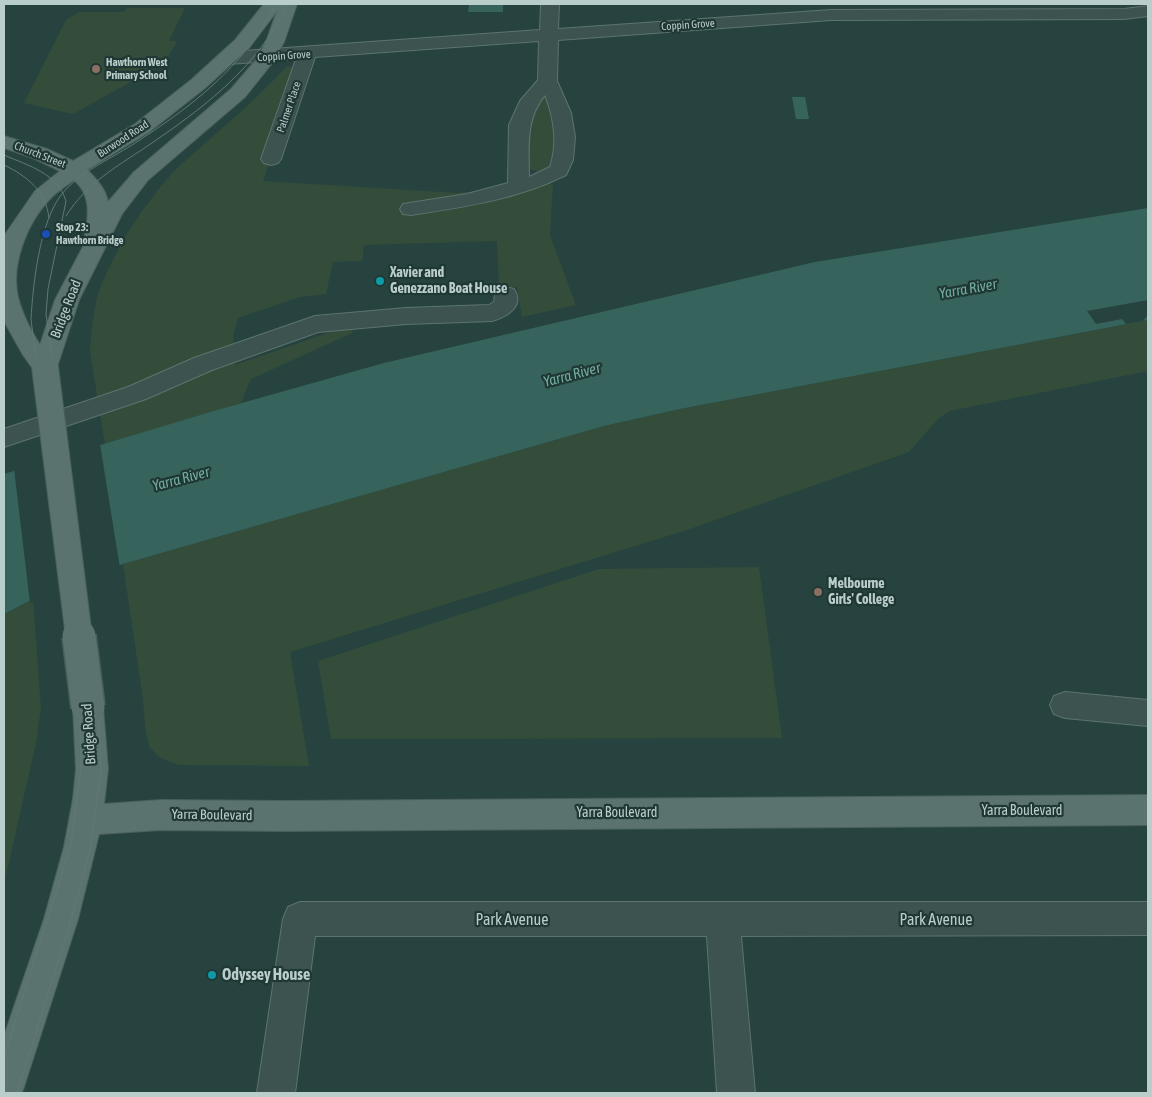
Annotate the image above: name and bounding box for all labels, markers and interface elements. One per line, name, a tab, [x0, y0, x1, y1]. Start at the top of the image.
street label: Coppin Grove	[661, 17, 715, 33]
street label: Coppin Grove	[257, 48, 311, 64]
place label: Hawthorn West Primary School	[106, 56, 168, 82]
marker: Hawthorn West Primary School	[90, 63, 102, 75]
street label: Palmer Place	[274, 80, 304, 134]
street label: Burwood Road	[95, 118, 151, 160]
street label: Church Street	[12, 139, 68, 171]
place label: Stop 23: Hawthorn Bridge	[56, 221, 124, 247]
marker: Stop 23: Hawthorn Bridge	[40, 228, 52, 240]
place label: Xavier and Genezzano Boat House	[390, 265, 507, 298]
marker: Xavier and Genezzano Boat House	[374, 275, 386, 287]
water label: Yarra River	[938, 275, 998, 303]
street label: Bridge Road	[47, 277, 85, 341]
water label: Yarra River	[541, 359, 603, 391]
water label: Yarra River	[150, 463, 212, 495]
place label: Melbourne Girls' College	[828, 576, 894, 608]
marker: Melbourne Girls' College	[812, 586, 824, 598]
street label: Bridge Road	[78, 703, 100, 765]
street label: Yarra Boulevard	[982, 803, 1062, 819]
street label: Yarra Boulevard	[577, 805, 657, 821]
street label: Yarra Boulevard	[171, 806, 253, 824]
street label: Park Avenue	[475, 910, 549, 930]
street label: Park Avenue	[899, 910, 973, 930]
place label: Odyssey House	[222, 965, 310, 985]
marker: Odyssey House	[206, 969, 218, 981]

